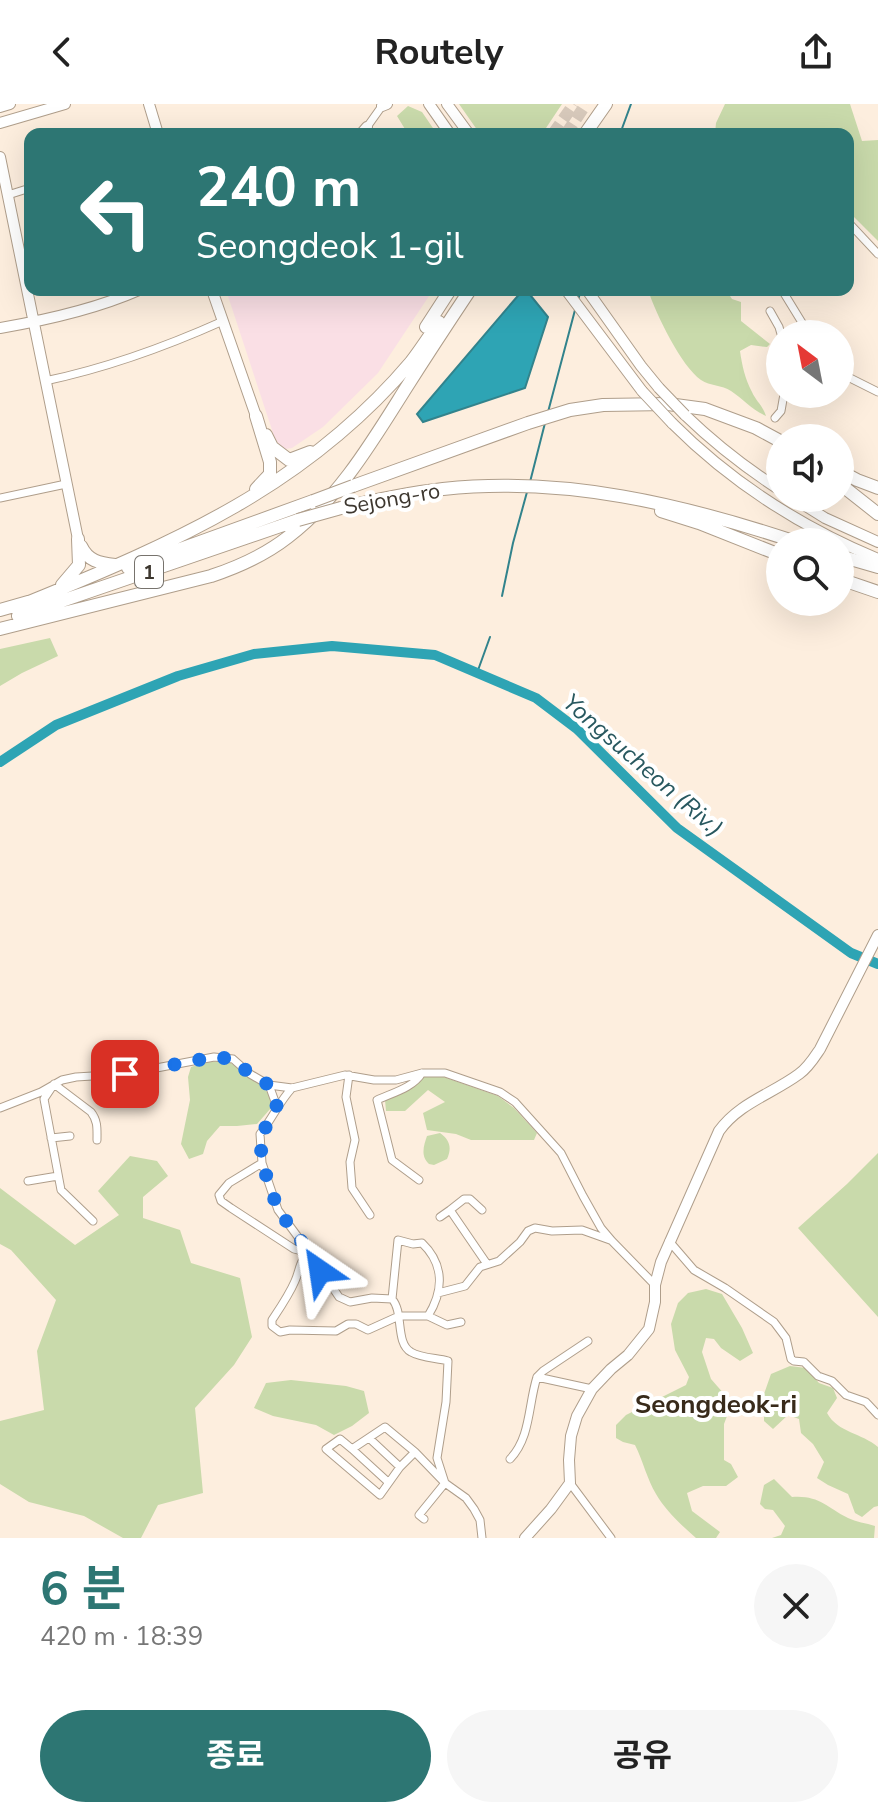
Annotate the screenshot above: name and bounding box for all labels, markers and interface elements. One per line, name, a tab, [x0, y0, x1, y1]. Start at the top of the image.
text: Routely	[375, 28, 503, 77]
icon: back	[40, 30, 84, 74]
icon: share	[794, 30, 838, 74]
text: 240 m	[196, 149, 361, 226]
icon: left	[64, 160, 168, 264]
text: Seongdeok 1-gil	[196, 222, 464, 271]
north arrow	[766, 320, 854, 408]
map controls	[766, 320, 854, 616]
button: sound	[766, 424, 854, 512]
street label: Sejong-ro	[341, 476, 443, 522]
button: search	[766, 528, 854, 616]
road number: 1	[135, 556, 163, 588]
water label: Yongsucheon (Riv.)	[556, 686, 730, 844]
pin	[91, 1040, 159, 1108]
icon: arrive	[103, 1052, 147, 1096]
position arrow	[278, 1229, 362, 1313]
district label: Seongdeok-ri	[635, 1387, 797, 1422]
text: 6 분	[40, 1556, 126, 1622]
button: close	[754, 1564, 838, 1648]
text: 420 m · 18:39	[40, 1619, 203, 1654]
button: 종료	[40, 1710, 431, 1802]
button: 공유	[447, 1710, 838, 1802]

